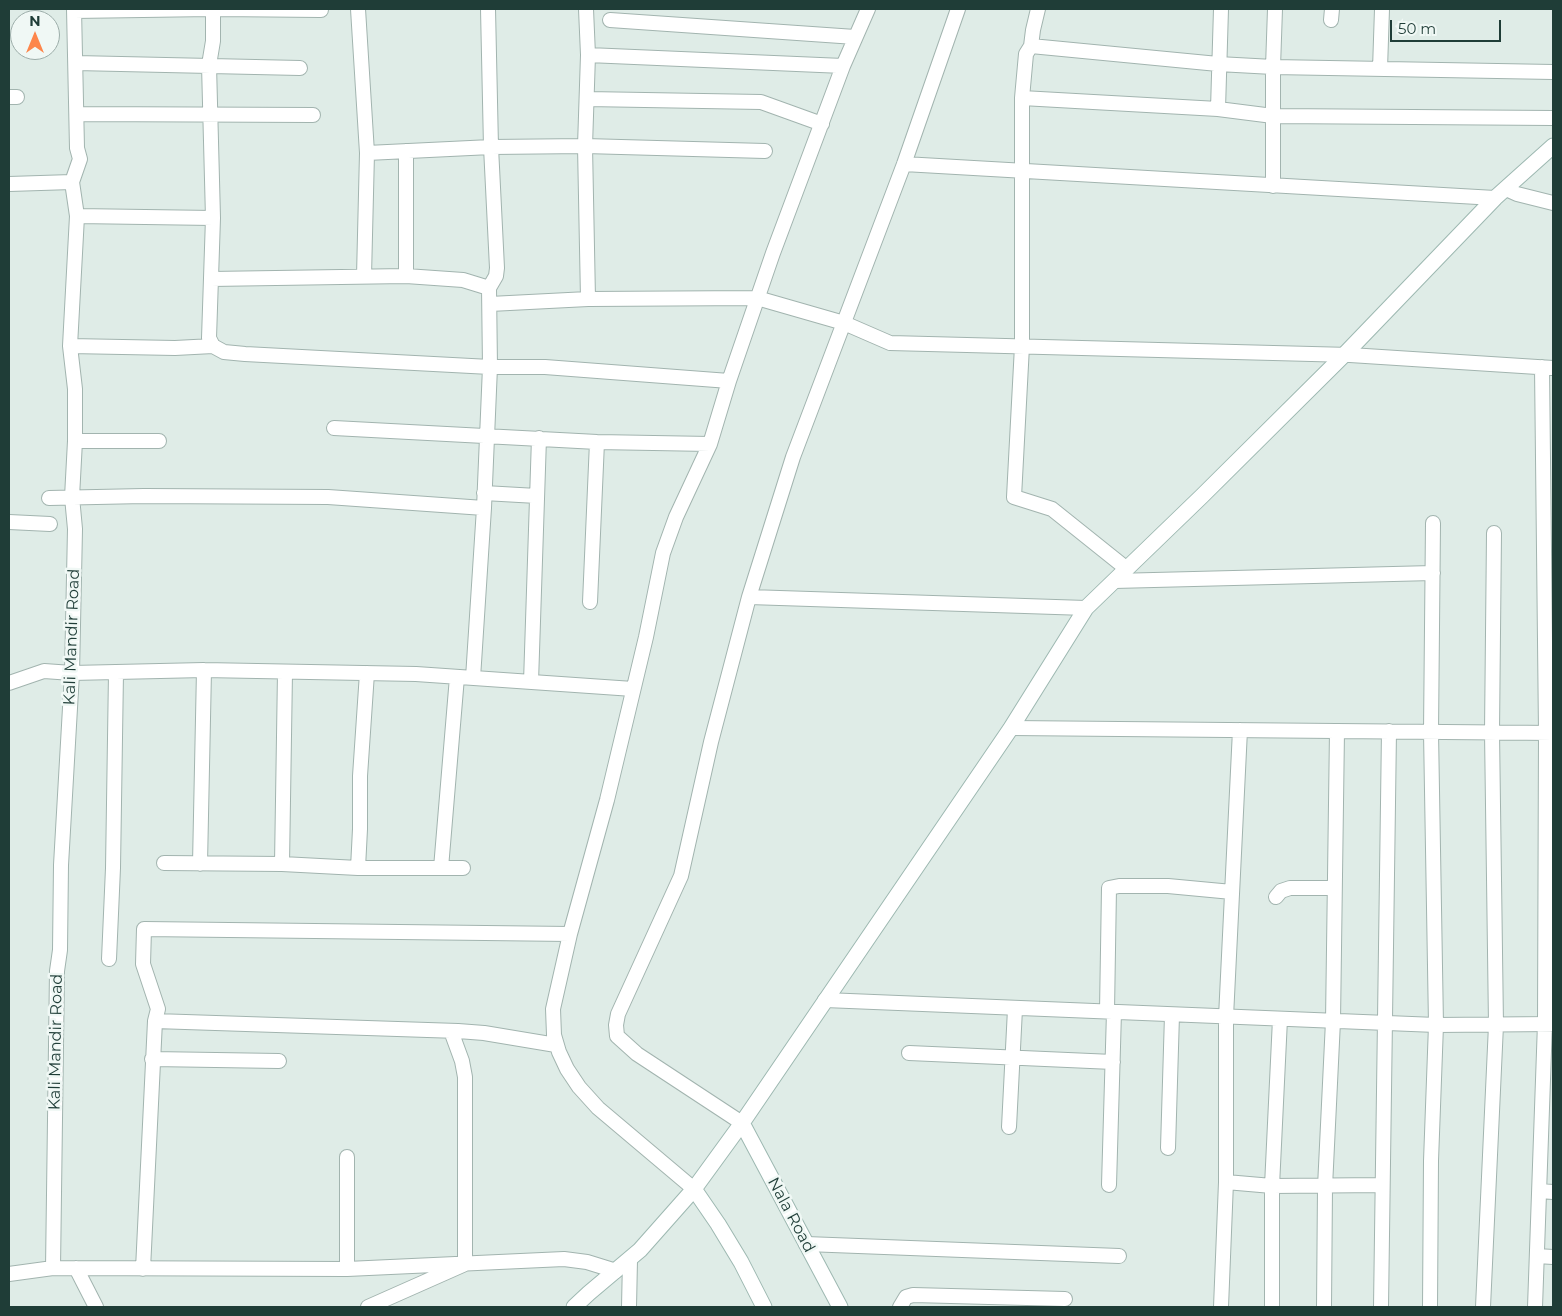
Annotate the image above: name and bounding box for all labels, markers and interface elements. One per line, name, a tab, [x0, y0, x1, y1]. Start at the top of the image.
north arrow	[10, 10, 60, 60]
scale bar	[1392, 10, 1503, 42]
text: N	[29, 12, 41, 30]
text: 50 m	[1398, 19, 1436, 38]
street label: Kali Mandir Road	[60, 568, 84, 706]
street label: Kali Mandir Road	[45, 974, 67, 1110]
street label: Nala Road	[763, 1174, 819, 1256]

